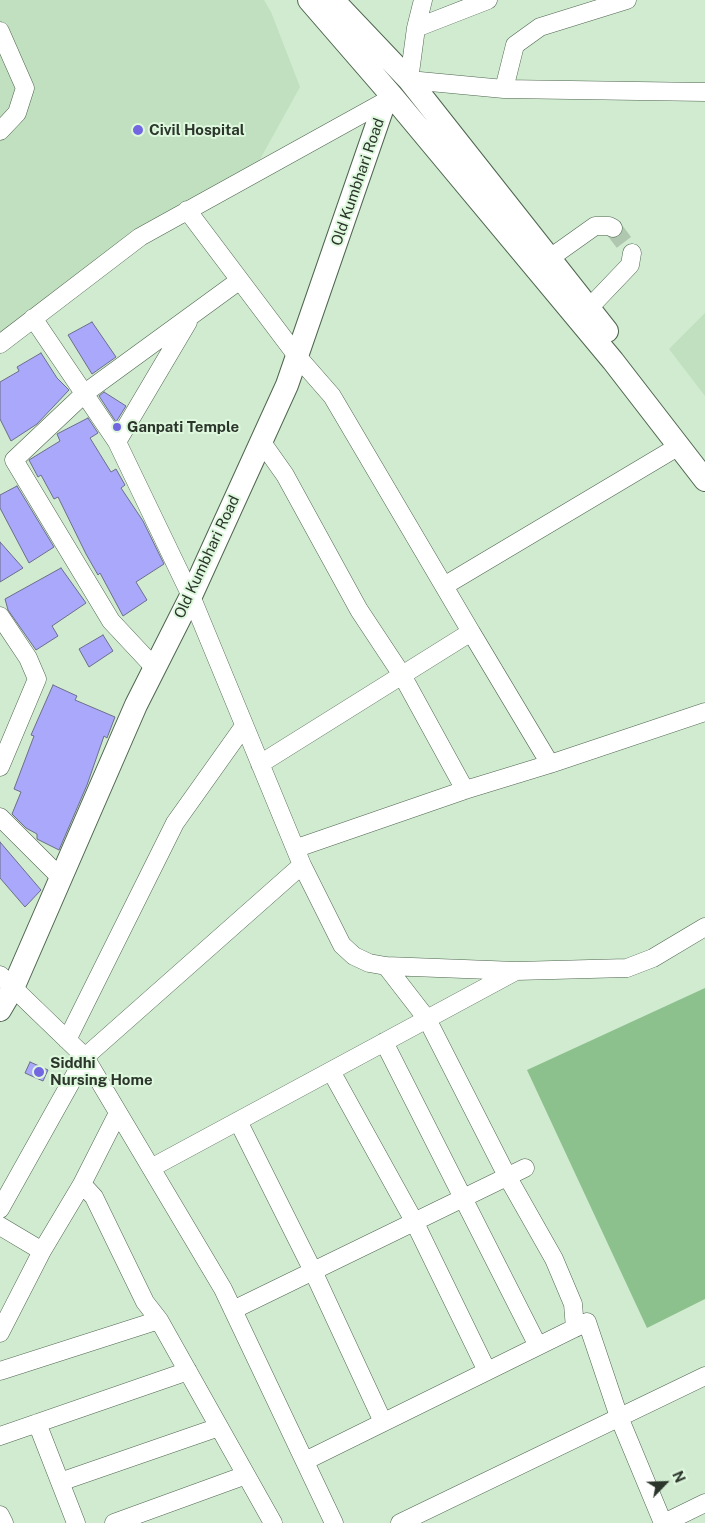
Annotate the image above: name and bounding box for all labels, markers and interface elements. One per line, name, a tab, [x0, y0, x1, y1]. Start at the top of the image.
street label: Old Kumbhari Road	[328, 116, 388, 248]
place label: Civil Hospital	[149, 121, 245, 139]
marker: Civil Hospital	[131, 123, 145, 137]
place label: Ganpati Temple	[127, 418, 239, 436]
marker: Ganpati Temple	[111, 421, 123, 433]
street label: Old Kumbhari Road	[171, 493, 243, 621]
place label: Siddhi Nursing Home	[50, 1054, 153, 1089]
marker: Siddhi Nursing Home	[32, 1065, 46, 1079]
north arrow	[640, 1458, 690, 1508]
text: N	[669, 1469, 688, 1485]

